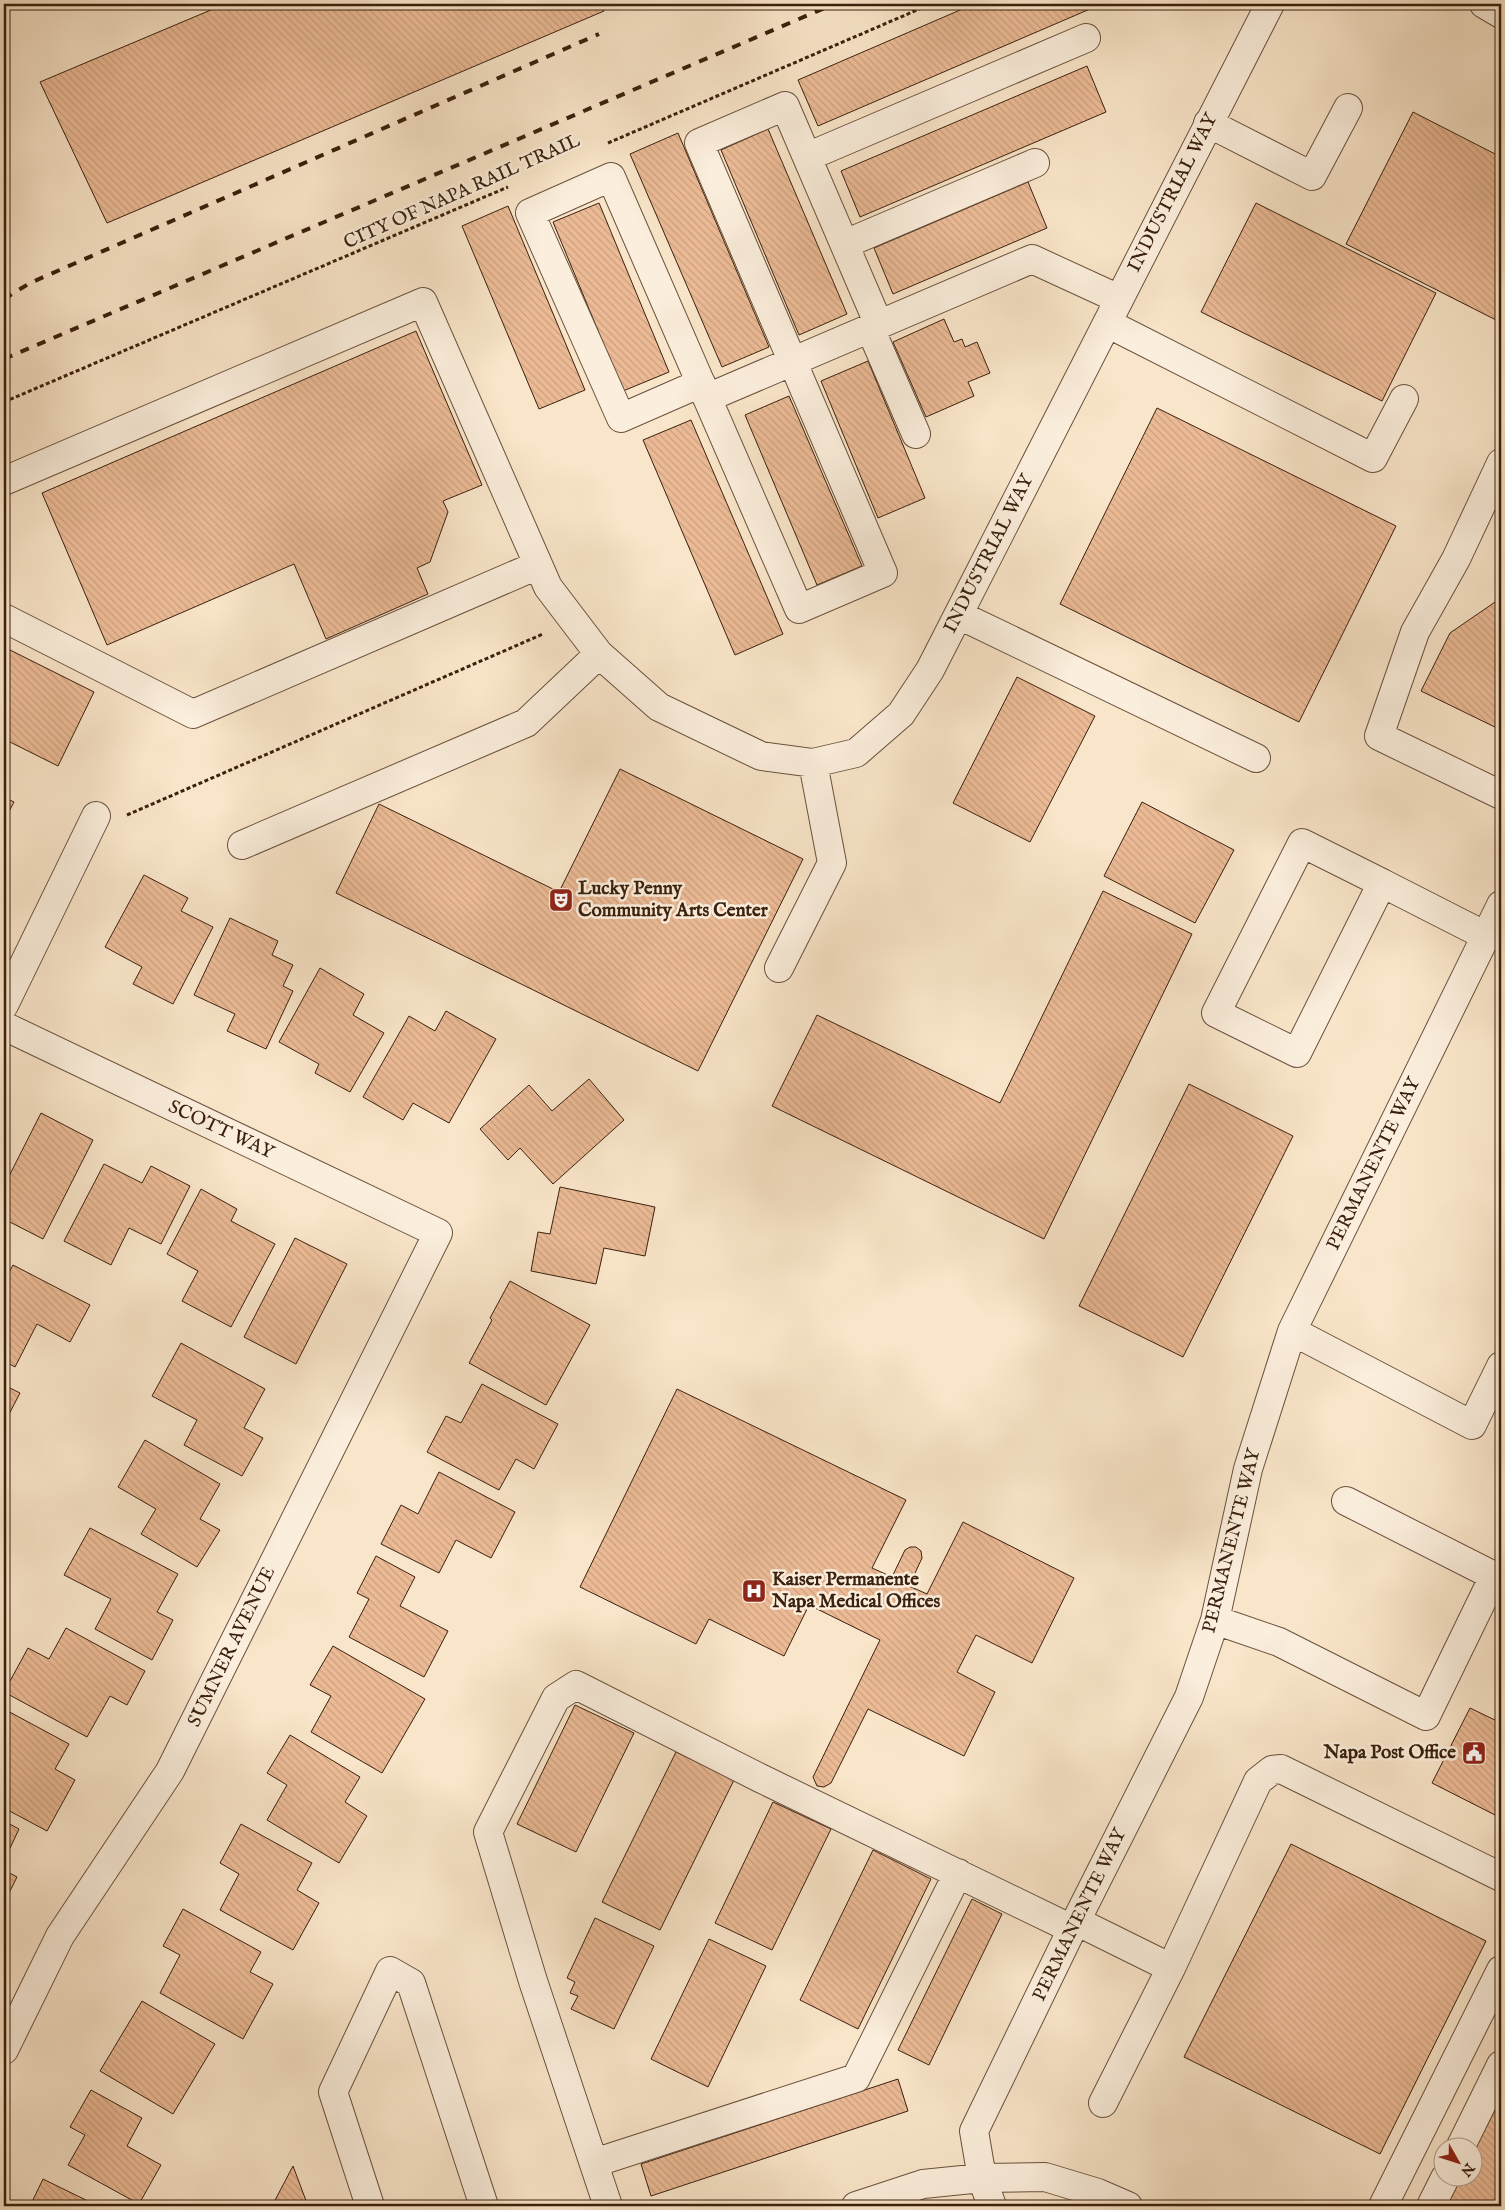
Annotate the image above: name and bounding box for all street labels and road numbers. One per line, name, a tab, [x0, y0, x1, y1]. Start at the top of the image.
street label: INDUSTRIAL WAY	[1123, 109, 1224, 276]
street label: CITY OF NAPA RAIL TRAIL	[340, 129, 584, 255]
street label: INDUSTRIAL WAY	[939, 470, 1040, 637]
street label: PERMANENTE WAY	[1322, 1073, 1427, 1254]
street label: SCOTT WAY	[164, 1095, 279, 1165]
street label: PERMANENTE WAY	[1197, 1445, 1267, 1636]
street label: SUMNER AVENUE	[183, 1563, 281, 1731]
street label: PERMANENTE WAY	[1028, 1824, 1133, 2005]

